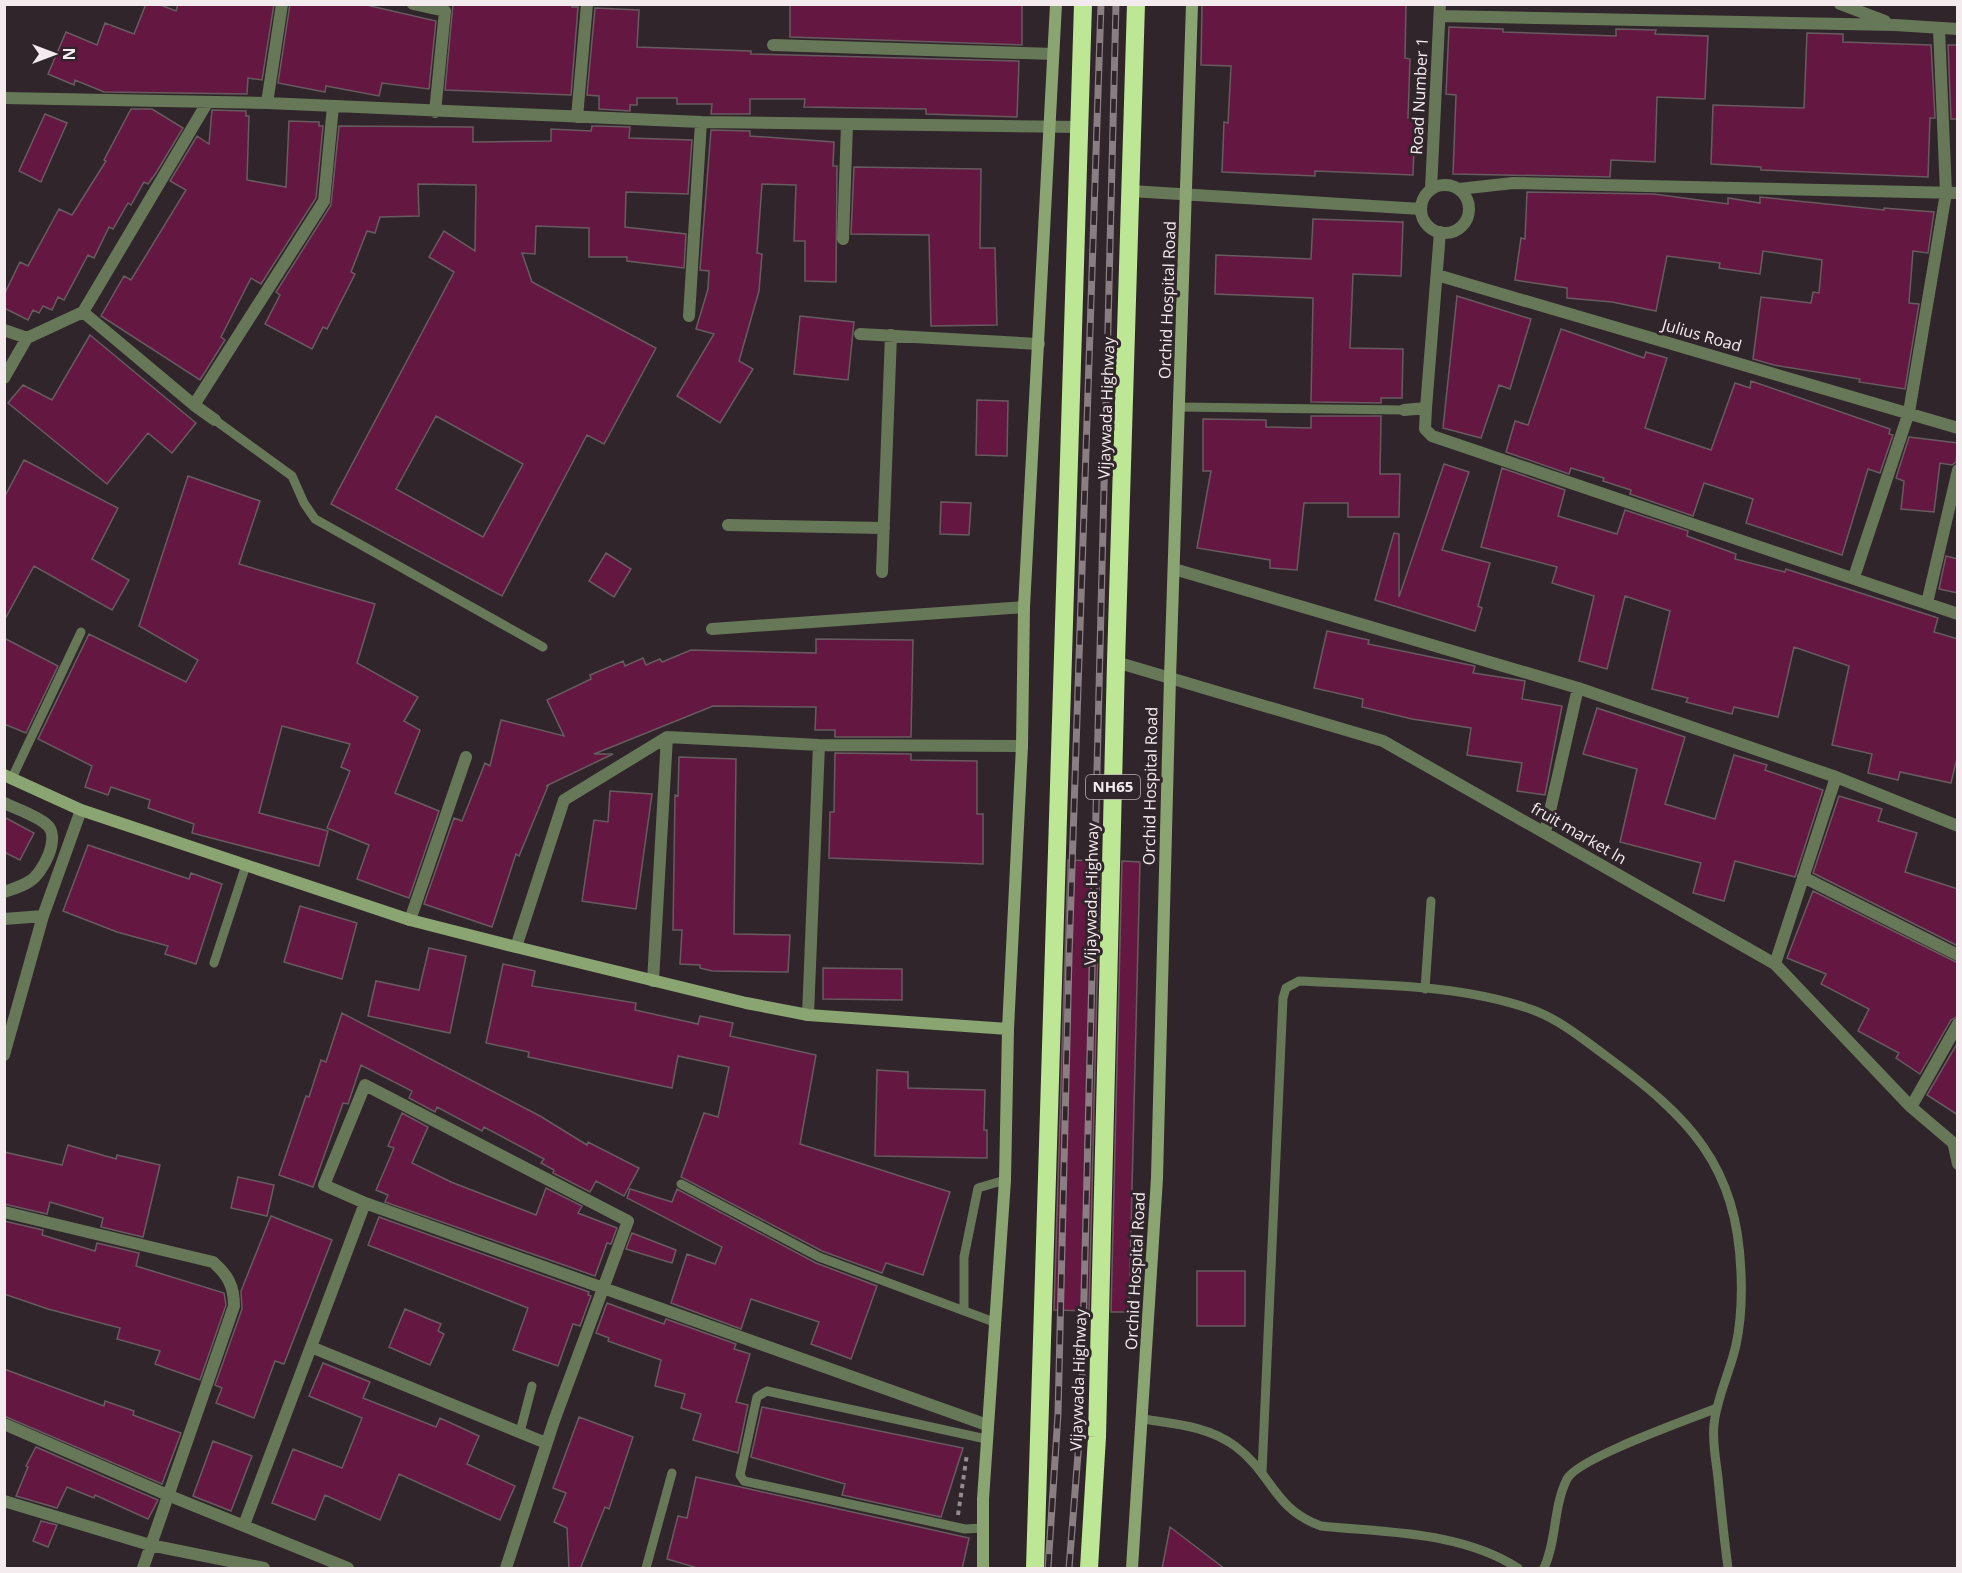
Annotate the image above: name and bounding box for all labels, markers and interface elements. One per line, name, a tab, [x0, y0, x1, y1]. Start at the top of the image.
north arrow	[24, 24, 84, 84]
street label: Road Number 1	[1405, 37, 1433, 155]
text: N	[58, 47, 80, 61]
street label: Orchid Hospital Road	[1153, 221, 1181, 379]
street label: Julius Road	[1658, 313, 1744, 357]
street label: Vijaywada Highway	[1093, 336, 1120, 479]
street label: Orchid Hospital Road	[1138, 707, 1162, 865]
road number: NH65	[1086, 775, 1140, 799]
street label: fruit market ln	[1527, 797, 1631, 869]
street label: Vijaywada Highway	[1079, 822, 1103, 965]
street label: Orchid Hospital Road	[1120, 1191, 1150, 1351]
street label: Vijaywada Highway	[1065, 1308, 1092, 1451]

